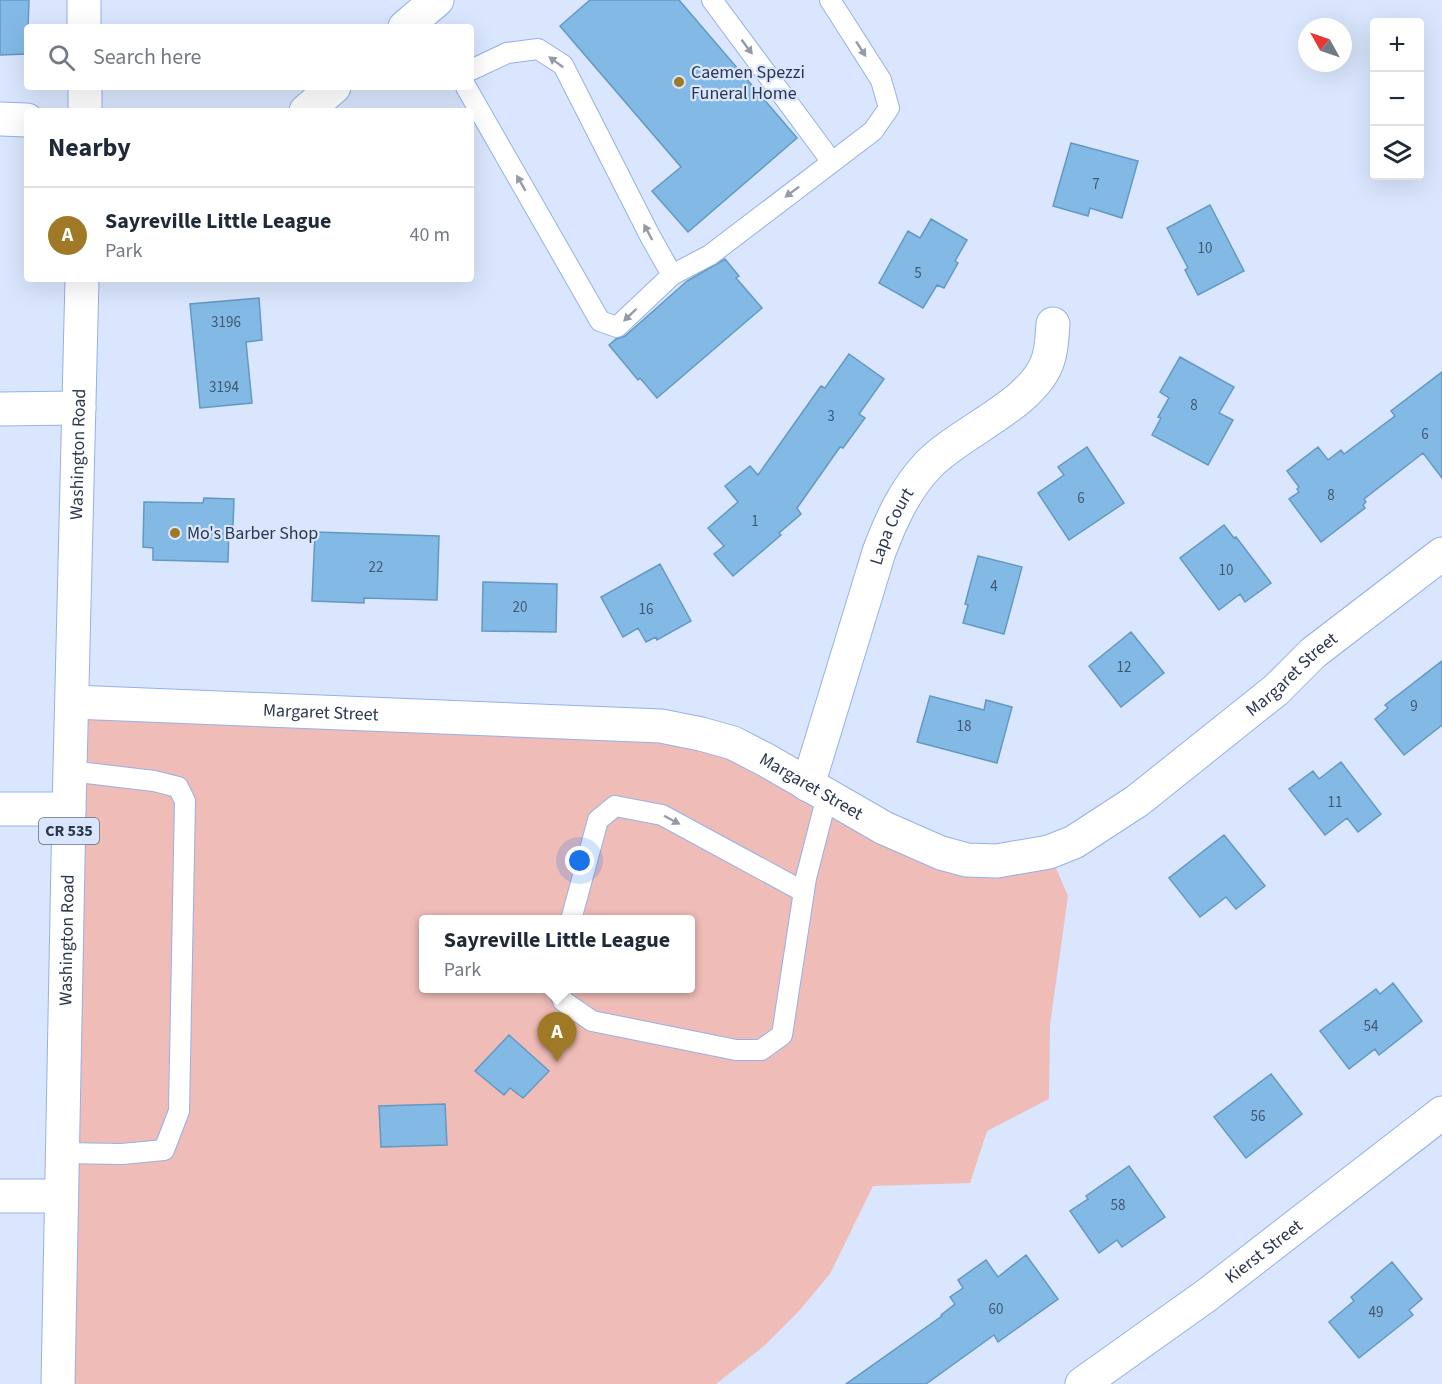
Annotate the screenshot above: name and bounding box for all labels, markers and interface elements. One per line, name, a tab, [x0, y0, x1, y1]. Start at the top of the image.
north arrow	[1298, 18, 1352, 72]
map controls	[1370, 18, 1424, 180]
button: +	[1370, 18, 1424, 72]
search box	[24, 24, 474, 90]
one-way arrow	[741, 39, 753, 55]
icon: search	[45, 41, 78, 74]
text: Search here	[93, 41, 201, 73]
one-way arrow	[856, 41, 867, 57]
one-way arrow	[548, 56, 564, 68]
place label: Caemen Spezzi Funeral Home	[691, 60, 805, 106]
button: −	[1370, 72, 1424, 126]
marker: Caemen Spezzi Funeral Home	[672, 75, 686, 89]
button: layers	[1370, 126, 1424, 180]
text: Nearby	[48, 129, 131, 166]
house number: 7	[1092, 174, 1100, 195]
one-way arrow	[515, 175, 526, 191]
one-way arrow	[785, 186, 801, 198]
text: Sayreville Little League	[105, 205, 332, 237]
text: A	[62, 221, 73, 249]
text: 40 m	[410, 221, 450, 249]
one-way arrow	[643, 223, 653, 240]
text: Park	[105, 237, 142, 265]
house number: 10	[1198, 238, 1212, 259]
house number: 5	[914, 263, 922, 284]
one-way arrow	[622, 308, 637, 322]
house number: 3196	[211, 312, 241, 333]
house number: 3194	[209, 377, 239, 398]
street label: Washington Road	[64, 388, 92, 520]
house number: 8	[1190, 395, 1198, 416]
house number: 3	[827, 406, 835, 427]
house number: 6	[1421, 424, 1429, 445]
street label: Lapa Court	[863, 483, 920, 568]
house number: 8	[1327, 485, 1335, 506]
house number: 6	[1077, 488, 1085, 509]
house number: 1	[751, 511, 759, 532]
place label: Mo's Barber Shop	[187, 521, 318, 546]
marker: Mo's Barber Shop	[168, 526, 182, 540]
house number: 22	[369, 557, 383, 578]
house number: 10	[1219, 560, 1233, 581]
house number: 4	[990, 576, 998, 597]
house number: 20	[513, 597, 527, 618]
house number: 16	[639, 599, 653, 620]
street label: Margaret Street	[1240, 626, 1343, 722]
house number: 12	[1117, 657, 1131, 678]
house number: 9	[1410, 696, 1418, 717]
street label: Margaret Street	[262, 697, 379, 727]
house number: 18	[957, 716, 971, 737]
street label: Margaret Street	[755, 746, 868, 826]
house number: 11	[1328, 792, 1342, 813]
one-way arrow	[663, 815, 680, 825]
road number: CR 535	[39, 818, 99, 844]
your location	[565, 846, 594, 875]
street label: Washington Road	[53, 874, 80, 1006]
popup	[419, 915, 695, 993]
text: Sayreville Little League	[444, 924, 670, 956]
text: Park	[444, 956, 481, 984]
pin: A	[538, 1012, 576, 1062]
house number: 54	[1364, 1016, 1379, 1037]
house number: 56	[1251, 1106, 1265, 1127]
house number: 58	[1111, 1195, 1125, 1216]
street label: Kierst Street	[1220, 1213, 1308, 1289]
house number: 60	[989, 1299, 1003, 1320]
house number: 49	[1369, 1302, 1383, 1323]

